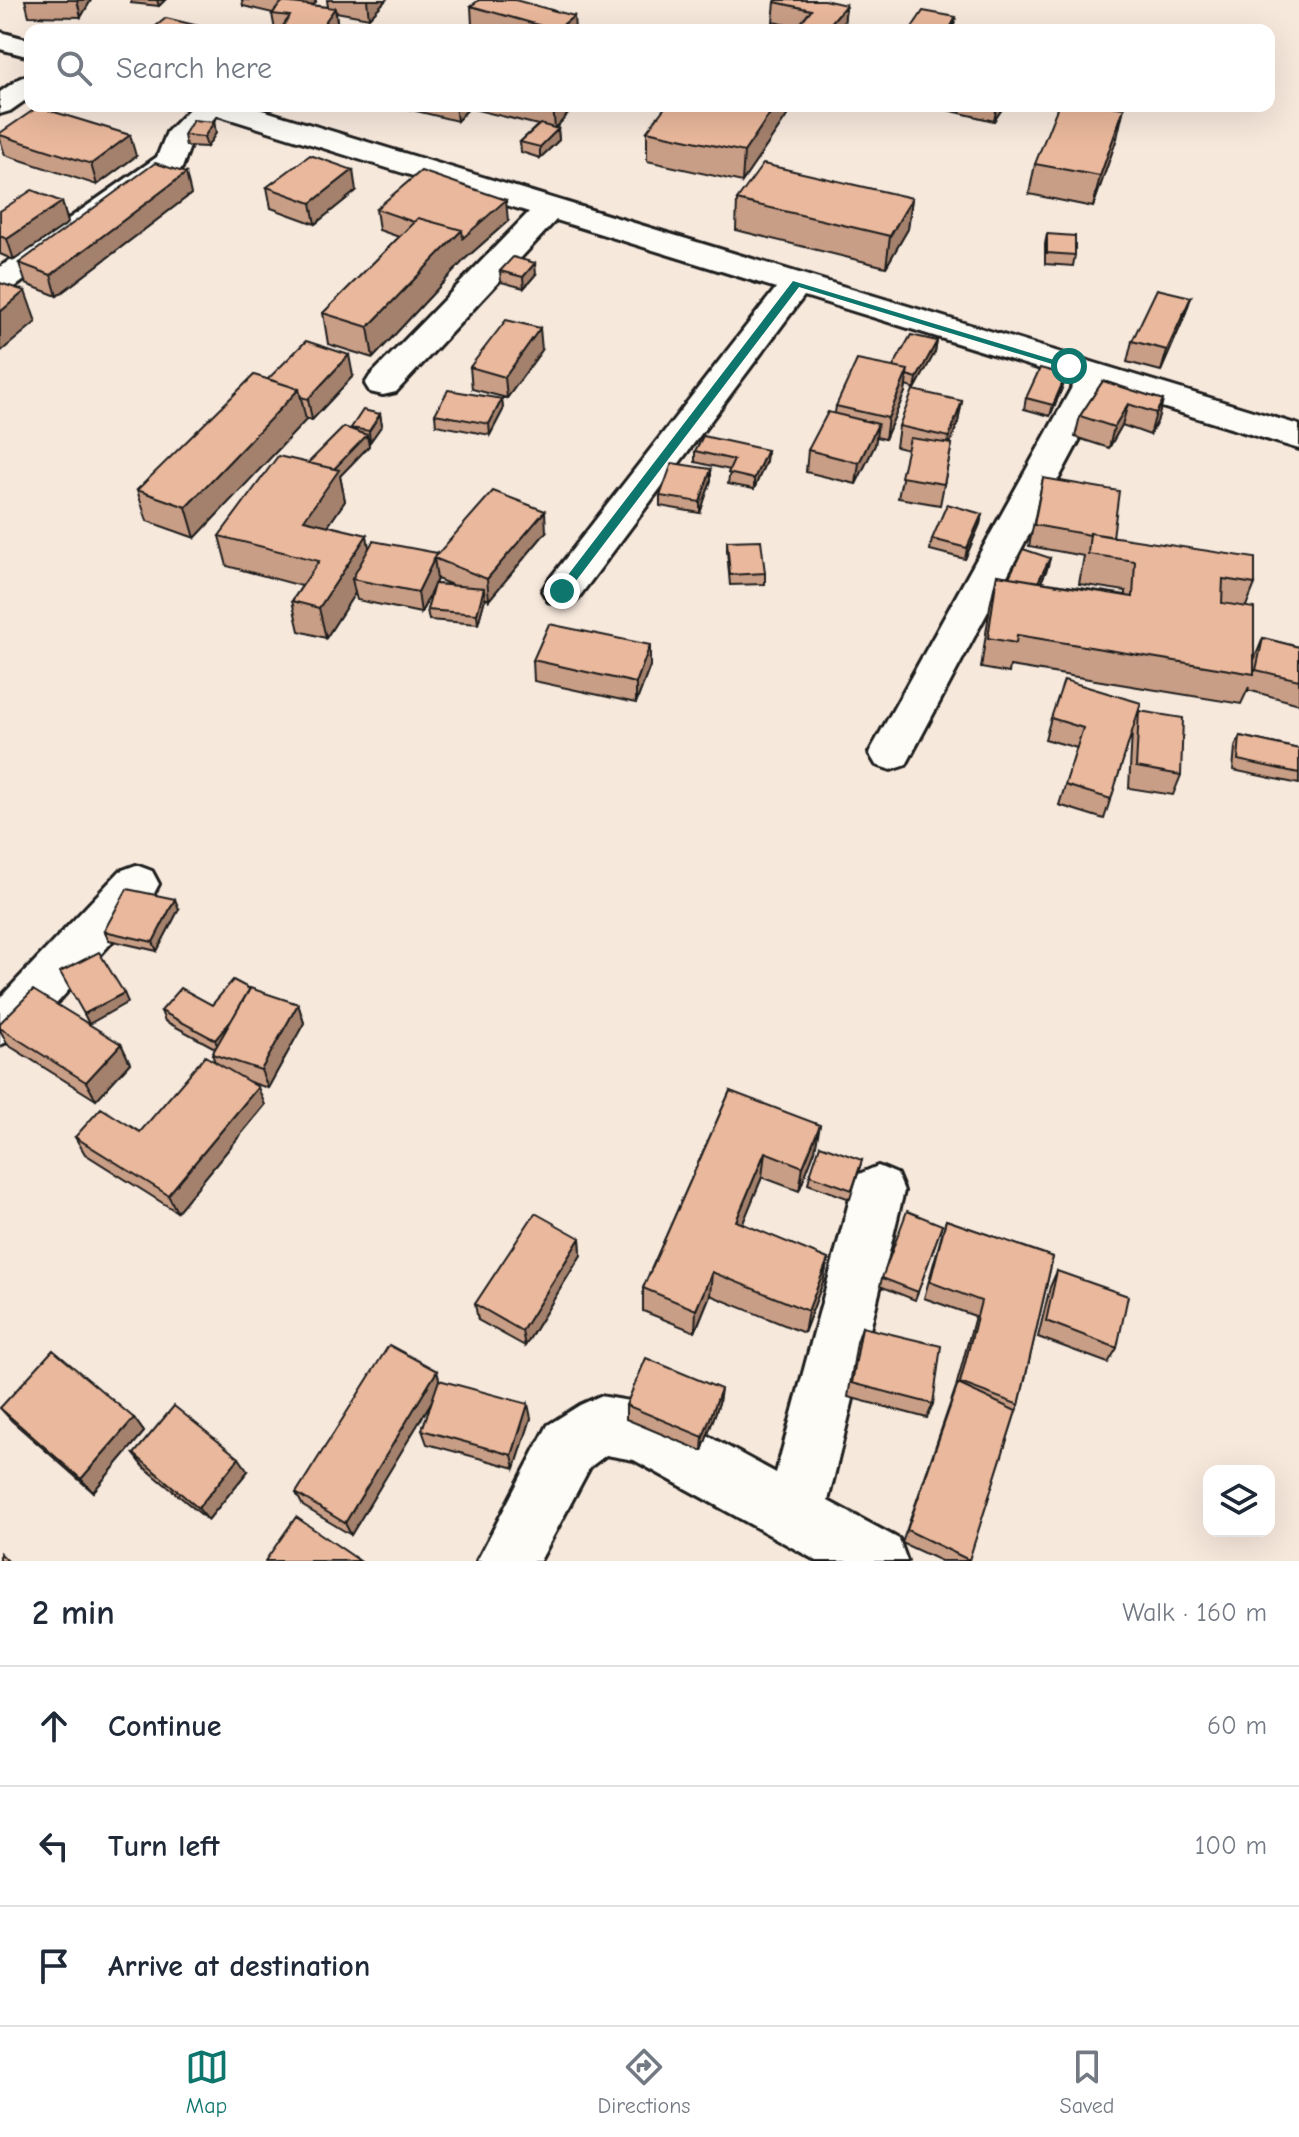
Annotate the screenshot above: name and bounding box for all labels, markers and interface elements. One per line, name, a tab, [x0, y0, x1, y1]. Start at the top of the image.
search box	[24, 24, 1275, 112]
icon: search	[52, 46, 96, 90]
text: Search here	[116, 51, 272, 86]
route start	[1051, 348, 1087, 384]
route end	[544, 573, 580, 609]
map controls	[1203, 1465, 1275, 1537]
button: layers	[1203, 1465, 1275, 1537]
text: 2 min	[32, 1593, 115, 1633]
text: Walk · 160 m	[1122, 1598, 1267, 1628]
icon: ahead	[32, 1704, 76, 1748]
text: Continue	[108, 1709, 222, 1744]
text: 60 m	[1207, 1711, 1267, 1741]
icon: left	[32, 1824, 76, 1868]
text: Turn left	[108, 1829, 220, 1864]
text: 100 m	[1195, 1831, 1267, 1861]
icon: arrive	[32, 1944, 76, 1988]
text: Arrive at destination	[108, 1949, 370, 1984]
tab: Map	[185, 2045, 229, 2119]
tab: Directions	[598, 2045, 691, 2119]
tab: Saved	[1060, 2045, 1114, 2119]

